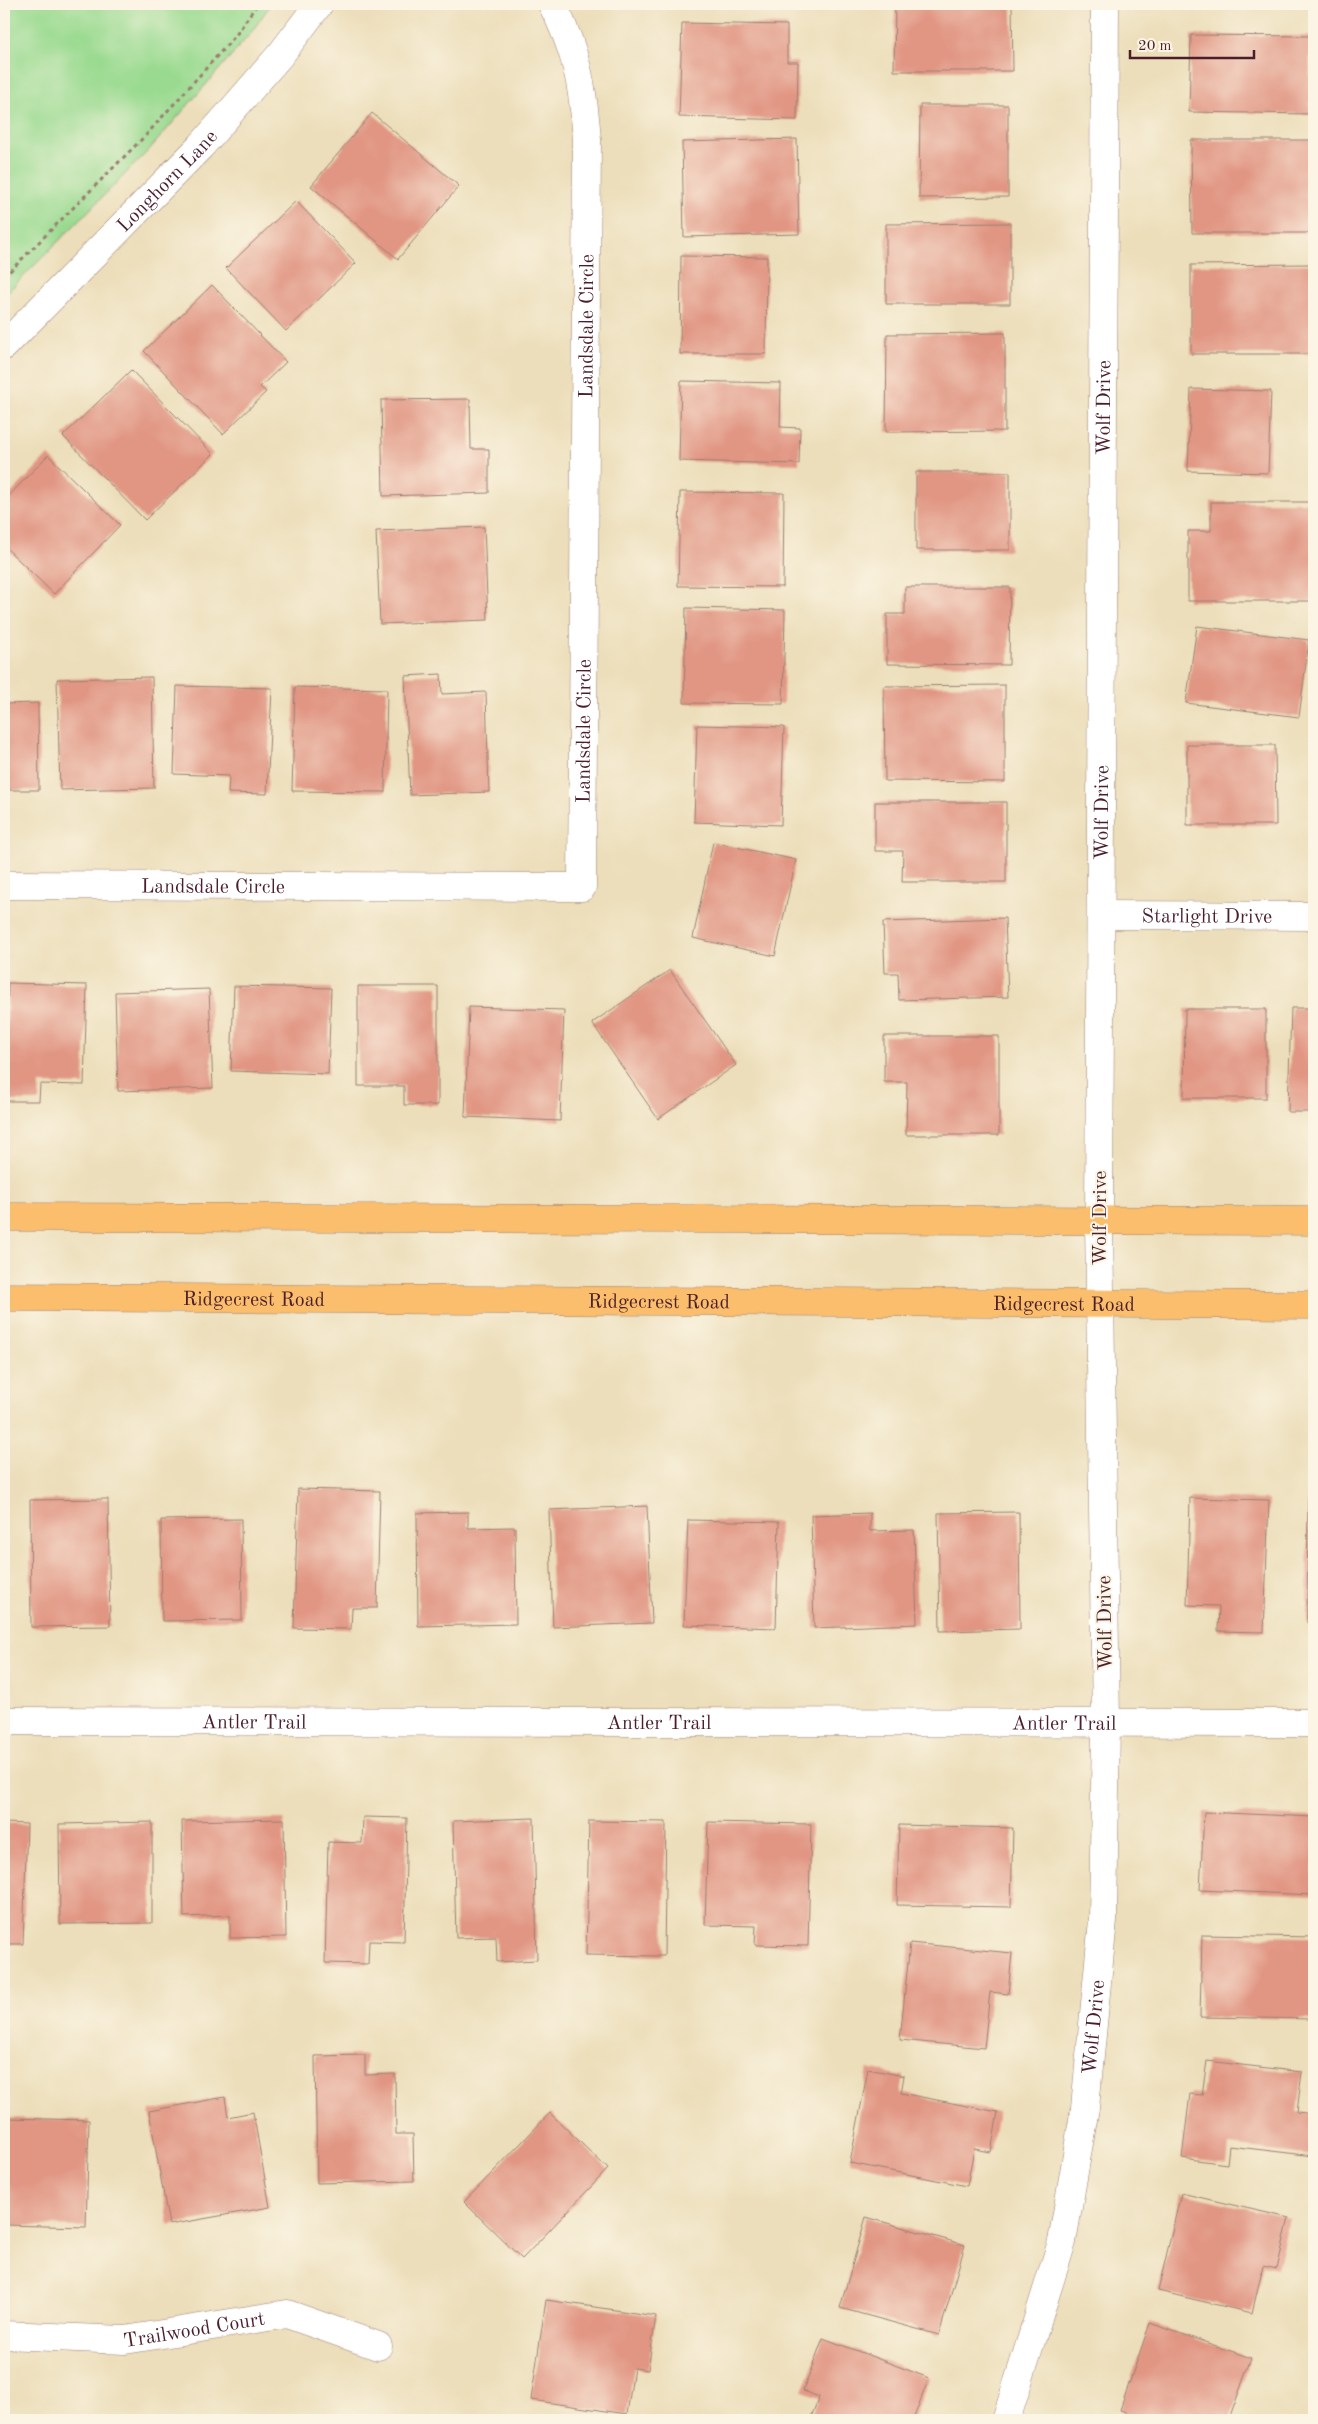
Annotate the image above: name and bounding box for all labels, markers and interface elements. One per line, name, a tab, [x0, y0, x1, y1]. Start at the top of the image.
scale bar	[1130, 28, 1254, 60]
text: 20 m	[1138, 39, 1172, 54]
street label: Longhorn Lane	[114, 127, 222, 237]
street label: Landsdale Circle	[577, 254, 598, 398]
street label: Wolf Drive	[1095, 360, 1115, 455]
street label: Landsdale Circle	[575, 659, 596, 803]
street label: Wolf Drive	[1093, 765, 1113, 860]
street label: Landsdale Circle	[141, 877, 285, 898]
street label: Starlight Drive	[1142, 907, 1272, 928]
street label: Wolf Drive	[1091, 1171, 1111, 1266]
street label: Ridgecrest Road	[183, 1290, 325, 1311]
street label: Ridgecrest Road	[588, 1293, 730, 1313]
street label: Ridgecrest Road	[993, 1295, 1135, 1316]
street label: Wolf Drive	[1095, 1575, 1117, 1671]
street label: Antler Trail	[202, 1713, 306, 1733]
street label: Antler Trail	[607, 1714, 711, 1734]
street label: Antler Trail	[1012, 1715, 1116, 1735]
street label: Wolf Drive	[1080, 1979, 1109, 2075]
street label: Trailwood Court	[122, 2310, 266, 2352]

